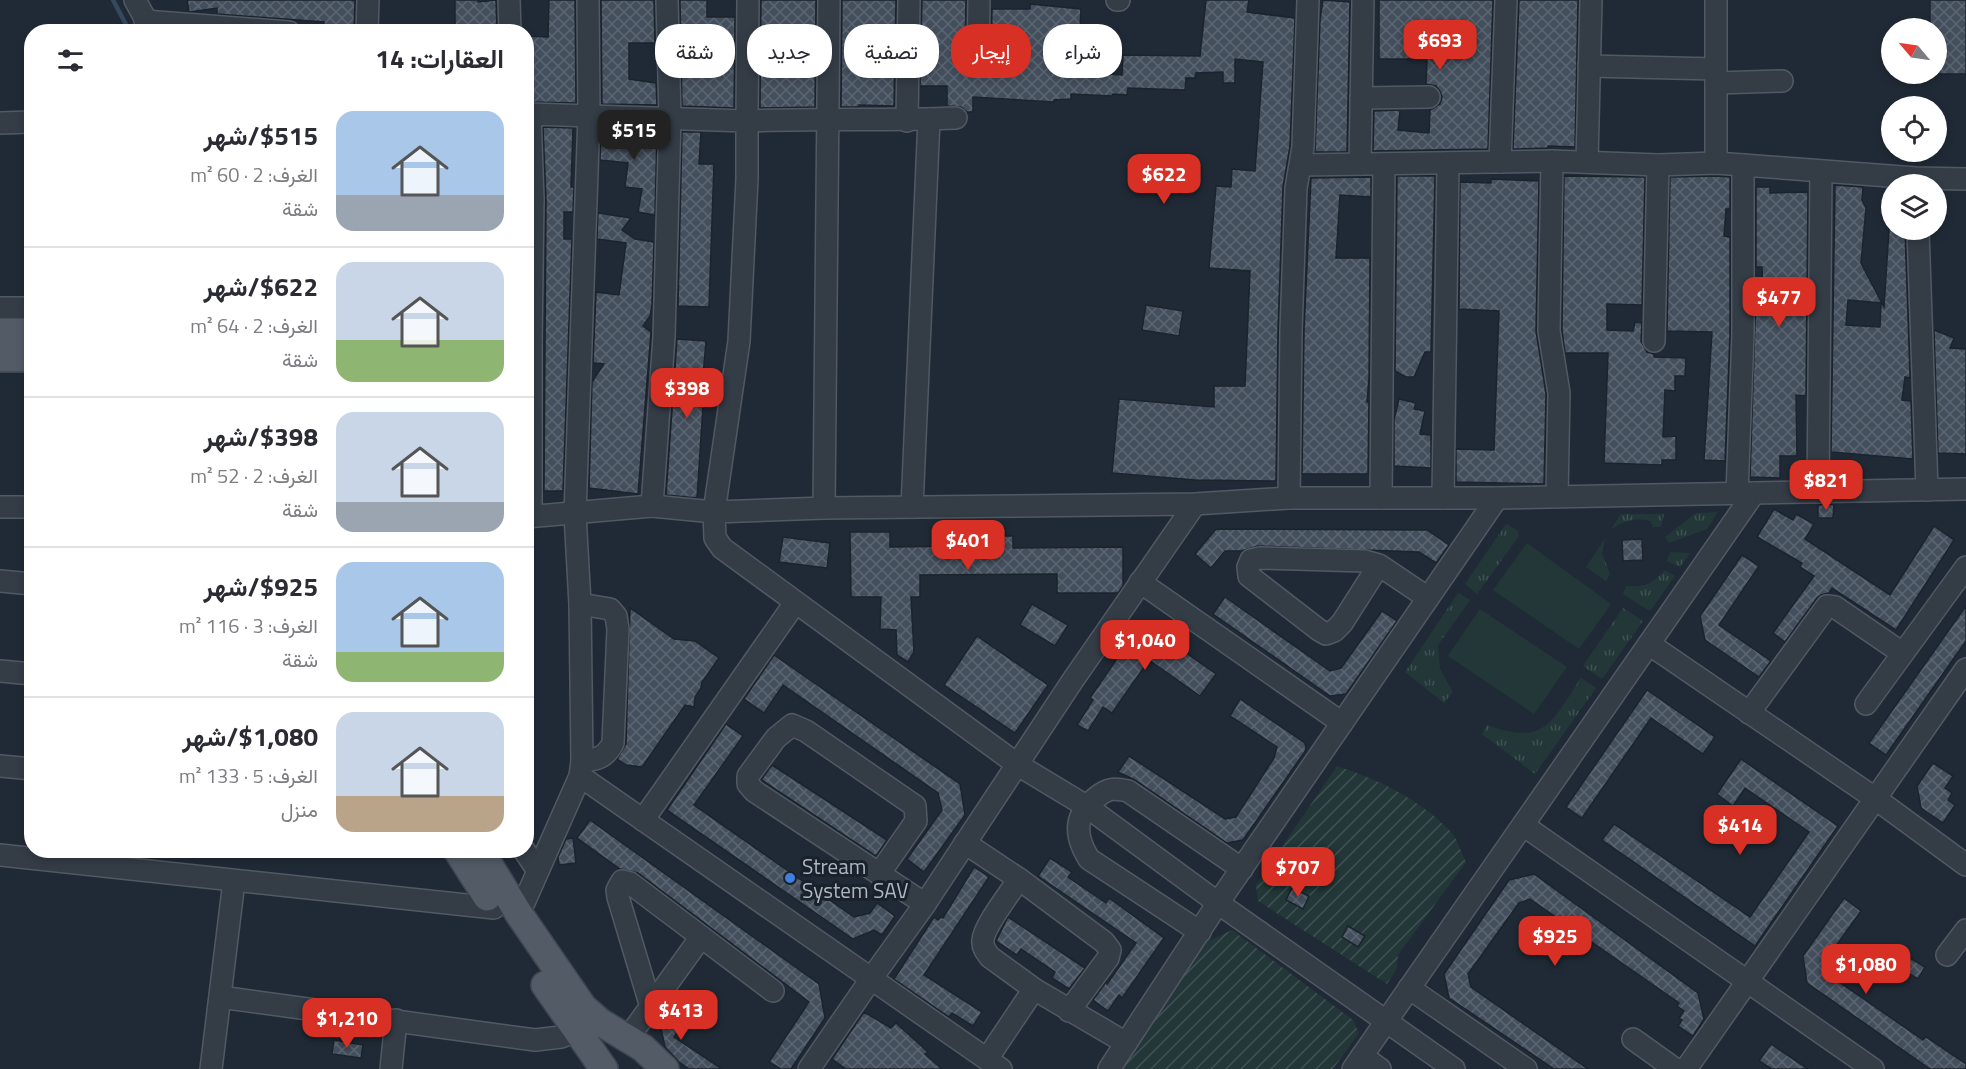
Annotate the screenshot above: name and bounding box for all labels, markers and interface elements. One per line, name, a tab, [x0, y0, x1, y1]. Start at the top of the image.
north arrow	[1881, 18, 1947, 84]
map controls	[1881, 18, 1947, 240]
pin: $693	[1404, 20, 1476, 71]
chip: شقة	[655, 24, 735, 78]
chip: جديد	[747, 24, 832, 78]
chip: تصفية	[844, 24, 939, 78]
chip: إيجار	[951, 24, 1031, 78]
chip: شراء	[1043, 24, 1122, 78]
text: $693	[1418, 24, 1462, 55]
text: العقارات: 14	[375, 39, 504, 78]
icon: filters	[54, 44, 87, 77]
button: locate	[1881, 96, 1947, 162]
pin: $515	[598, 110, 670, 161]
text: $515	[612, 114, 656, 145]
text: $515/شهر	[204, 116, 318, 155]
icon: home	[384, 135, 456, 207]
pin: $622	[1128, 154, 1200, 205]
text: $622	[1142, 158, 1186, 189]
text: الغرف: 2 · 60 m²	[190, 159, 318, 190]
button: layers	[1881, 174, 1947, 240]
text: شقة	[282, 193, 318, 224]
text: $622/شهر	[204, 267, 318, 306]
pin: $477	[1743, 277, 1815, 328]
text: $477	[1757, 281, 1801, 312]
icon: home	[384, 286, 456, 358]
text: الغرف: 2 · 64 m²	[190, 310, 318, 341]
text: شقة	[282, 344, 318, 375]
pin: $398	[651, 368, 723, 419]
text: $398	[665, 372, 709, 403]
text: $398/شهر	[204, 417, 318, 456]
icon: home	[384, 436, 456, 508]
text: الغرف: 2 · 52 m²	[190, 460, 318, 491]
pin: $821	[1790, 460, 1862, 511]
text: $821	[1804, 464, 1848, 495]
text: شقة	[282, 494, 318, 525]
pin: $401	[932, 520, 1004, 571]
text: $401	[946, 524, 990, 555]
text: $925/شهر	[204, 567, 318, 606]
icon: home	[384, 586, 456, 658]
text: الغرف: 3 · 116 m²	[179, 610, 318, 641]
pin: $1,040	[1096, 620, 1194, 671]
text: $1,040	[1114, 624, 1176, 655]
text: شقة	[282, 644, 318, 675]
text: $1,080/شهر	[182, 717, 318, 756]
icon: home	[384, 736, 456, 808]
text: الغرف: 5 · 133 m²	[179, 760, 318, 791]
text: منزل	[281, 794, 318, 825]
pin: $414	[1704, 805, 1776, 856]
text: $414	[1718, 809, 1762, 840]
pin: $707	[1262, 847, 1334, 898]
place label: Stream System SAV	[802, 850, 908, 906]
text: $707	[1276, 851, 1320, 882]
marker: Stream System SAV	[783, 871, 797, 885]
pin: $925	[1519, 916, 1591, 967]
text: $925	[1533, 920, 1577, 951]
pin: $1,080	[1817, 944, 1915, 995]
text: $1,080	[1835, 948, 1897, 979]
pin: $413	[645, 990, 717, 1041]
text: $413	[659, 994, 703, 1025]
pin: $1,210	[298, 998, 396, 1049]
text: $1,210	[316, 1002, 378, 1033]

